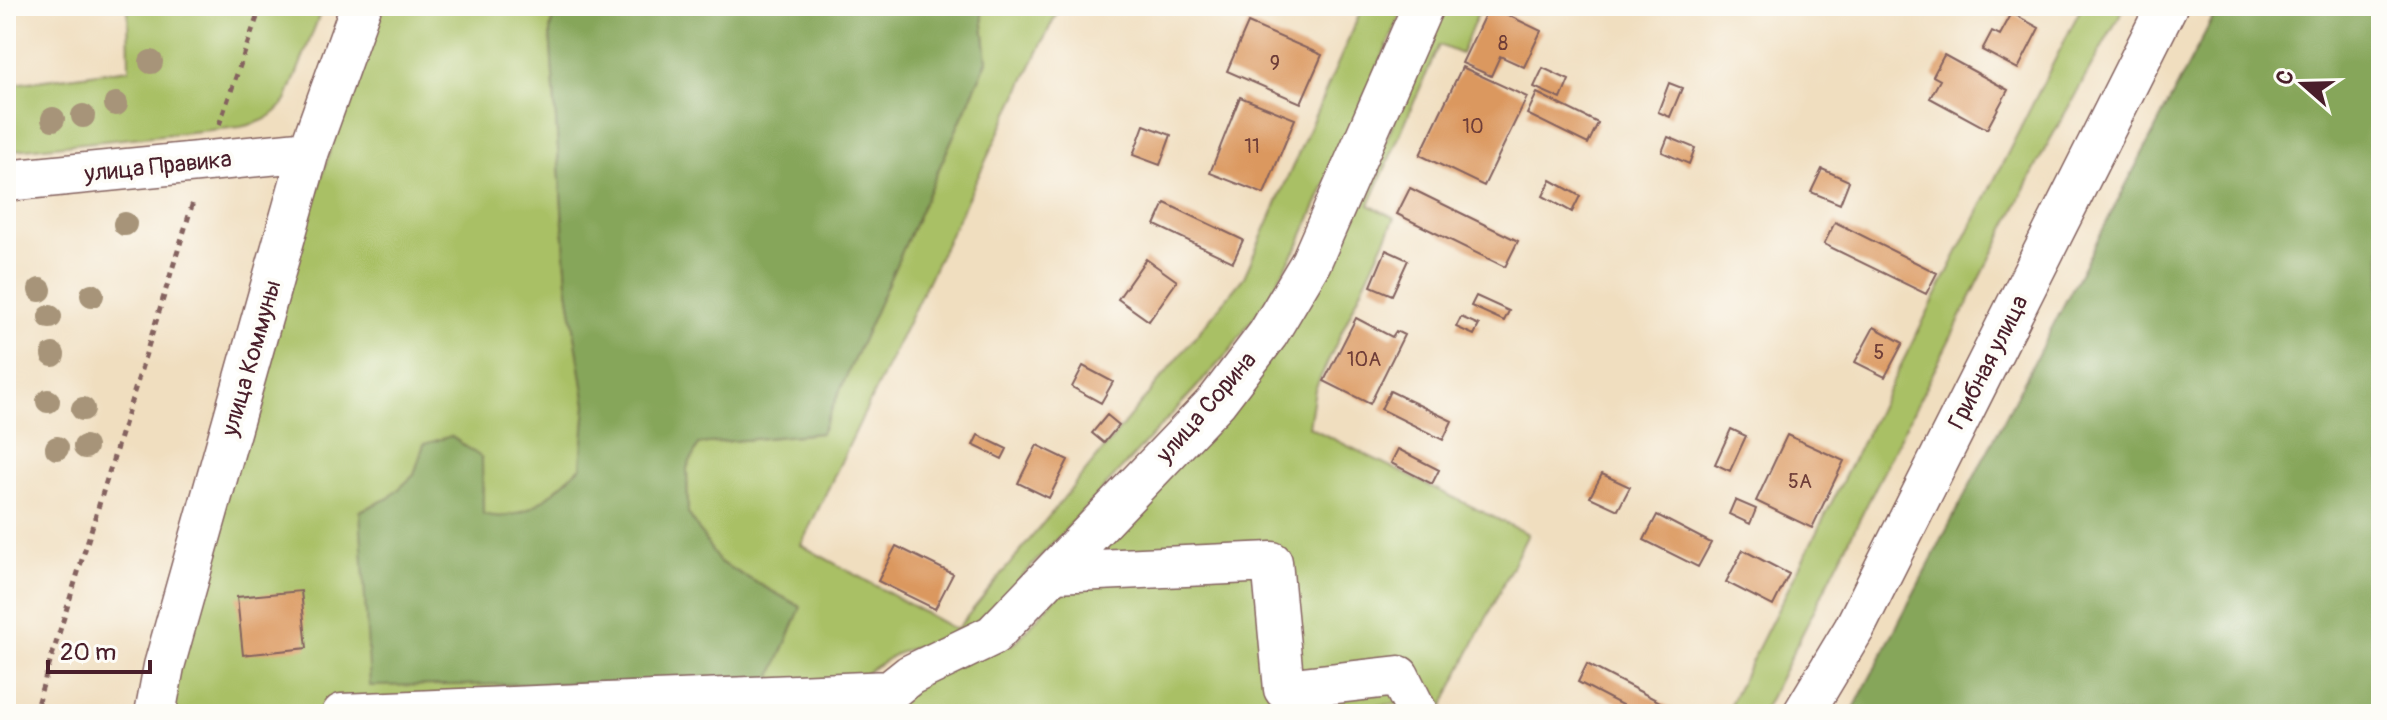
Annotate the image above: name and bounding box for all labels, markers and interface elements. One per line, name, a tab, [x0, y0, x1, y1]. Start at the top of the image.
house number: 8	[1498, 31, 1508, 56]
north arrow	[2263, 44, 2343, 124]
house number: 9	[1270, 51, 1280, 76]
text: С	[2270, 66, 2301, 89]
house number: 10	[1462, 114, 1484, 139]
house number: 11	[1244, 134, 1260, 159]
street label: улица Правика	[82, 144, 233, 189]
street label: улица Коммуны	[215, 277, 288, 440]
street label: Грибная улица	[1942, 290, 2035, 434]
house number: 5	[1874, 340, 1884, 365]
street label: улица Сорина	[1150, 346, 1263, 470]
house number: 10А	[1347, 347, 1381, 372]
house number: 5А	[1788, 469, 1812, 494]
scale bar	[48, 624, 150, 674]
text: 20 m	[60, 638, 116, 667]

